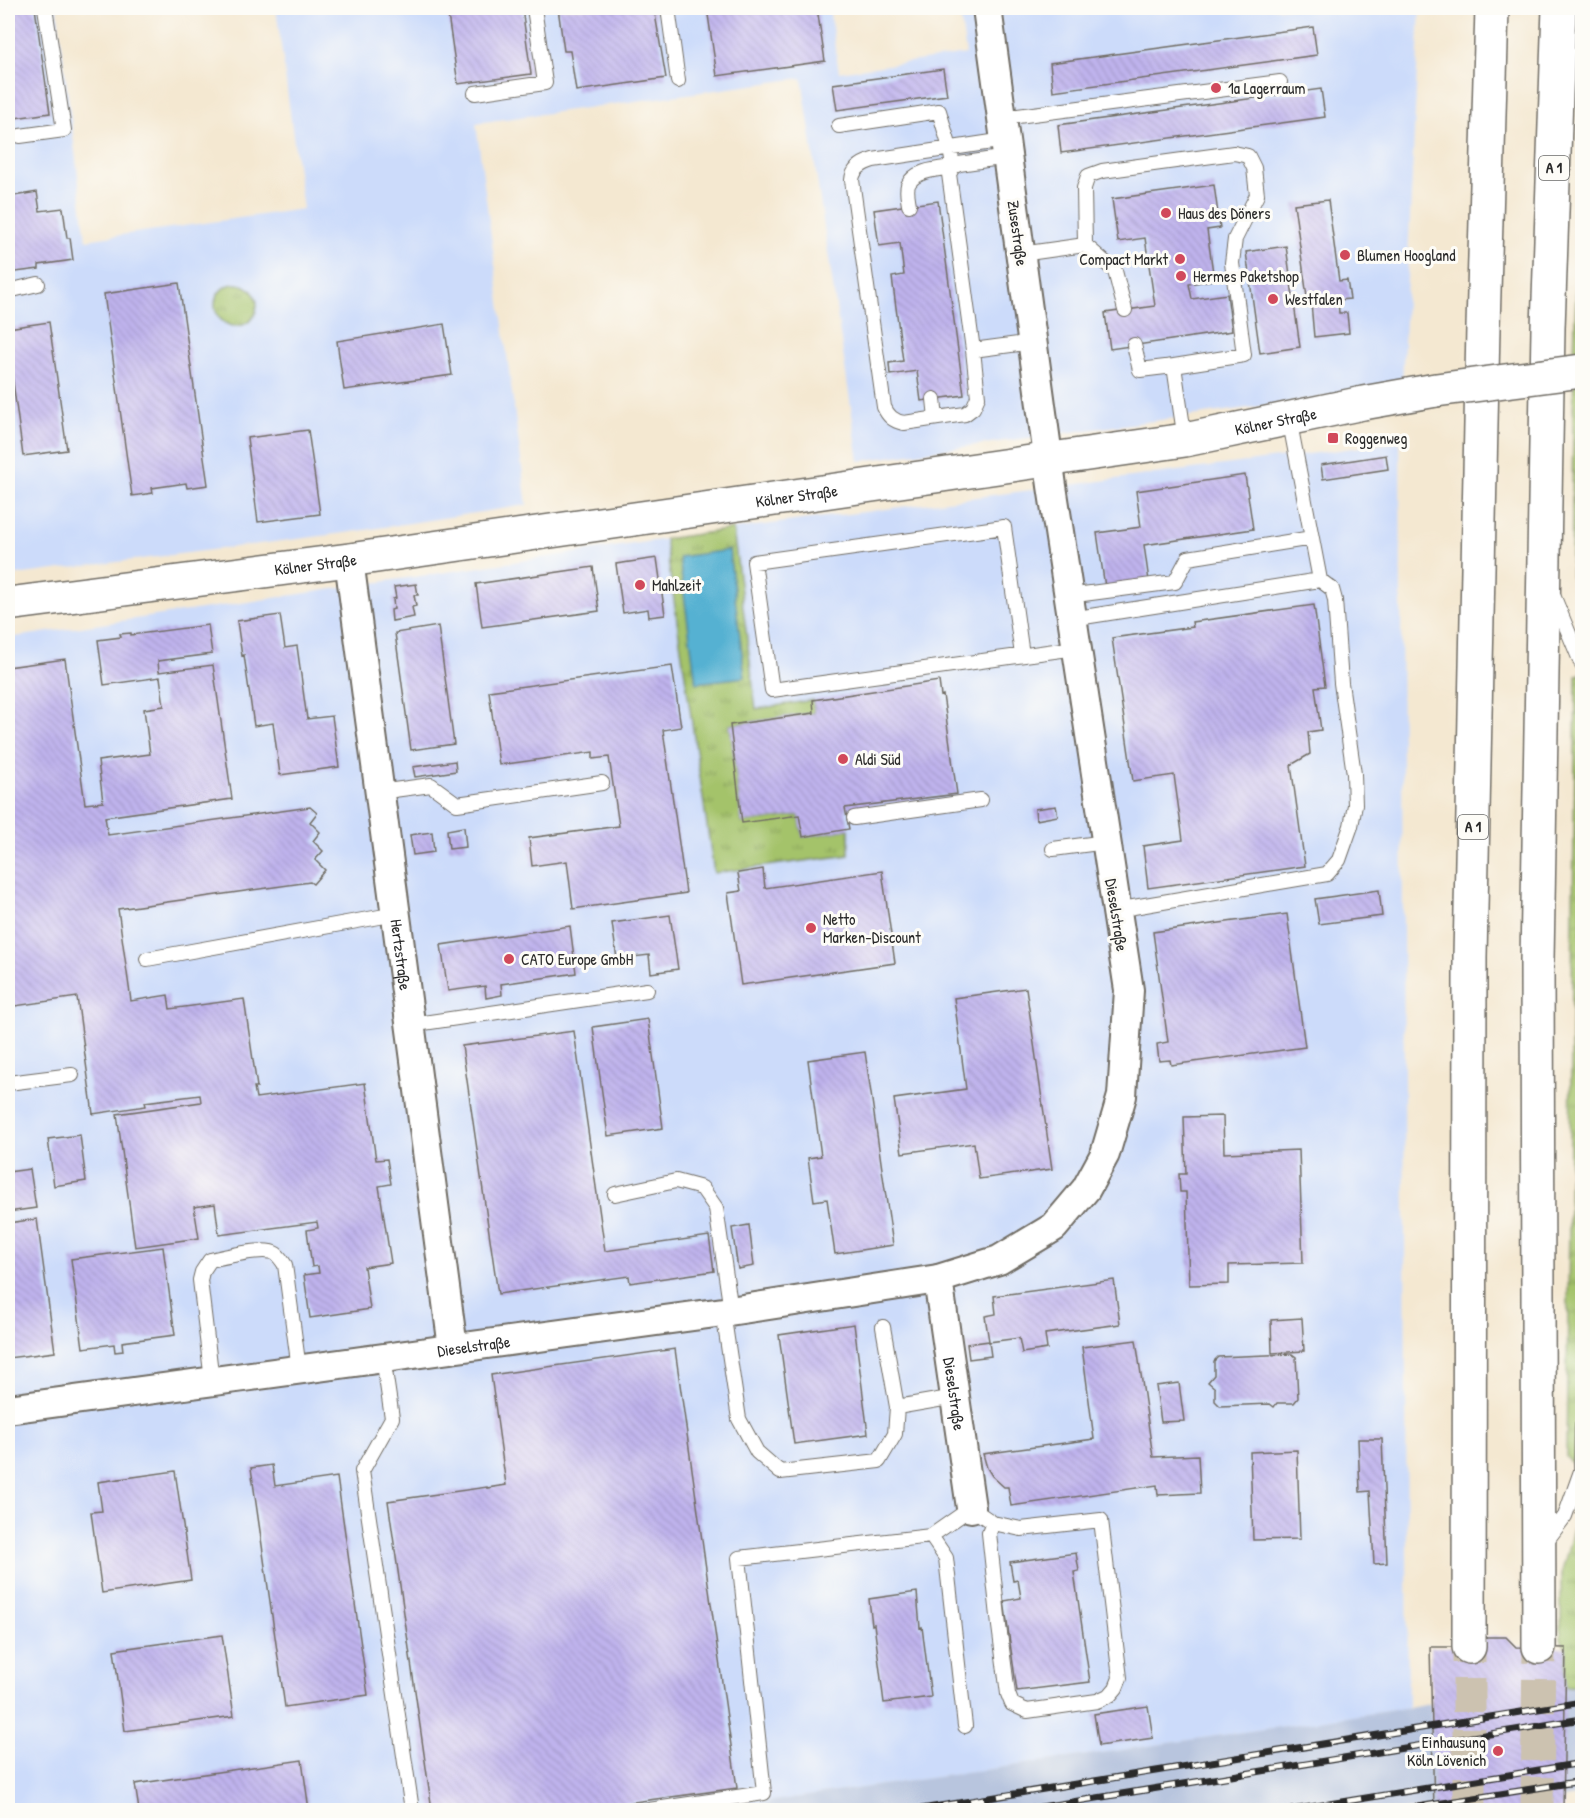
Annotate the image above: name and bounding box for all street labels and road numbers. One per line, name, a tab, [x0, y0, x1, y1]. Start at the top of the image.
road number: A 1	[1539, 156, 1569, 180]
street label: Zusestraße	[1003, 199, 1034, 268]
street label: Kölner Straße	[1233, 402, 1319, 440]
street label: Kölner Straße	[754, 479, 840, 513]
street label: Kölner Straße	[273, 548, 359, 581]
road number: A 1	[1458, 815, 1488, 839]
street label: Dieselstraße	[1100, 877, 1134, 954]
street label: Hertzstraße	[385, 918, 417, 992]
street label: Dieselstraße	[436, 1330, 512, 1362]
street label: Dieselstraße	[938, 1356, 971, 1432]

